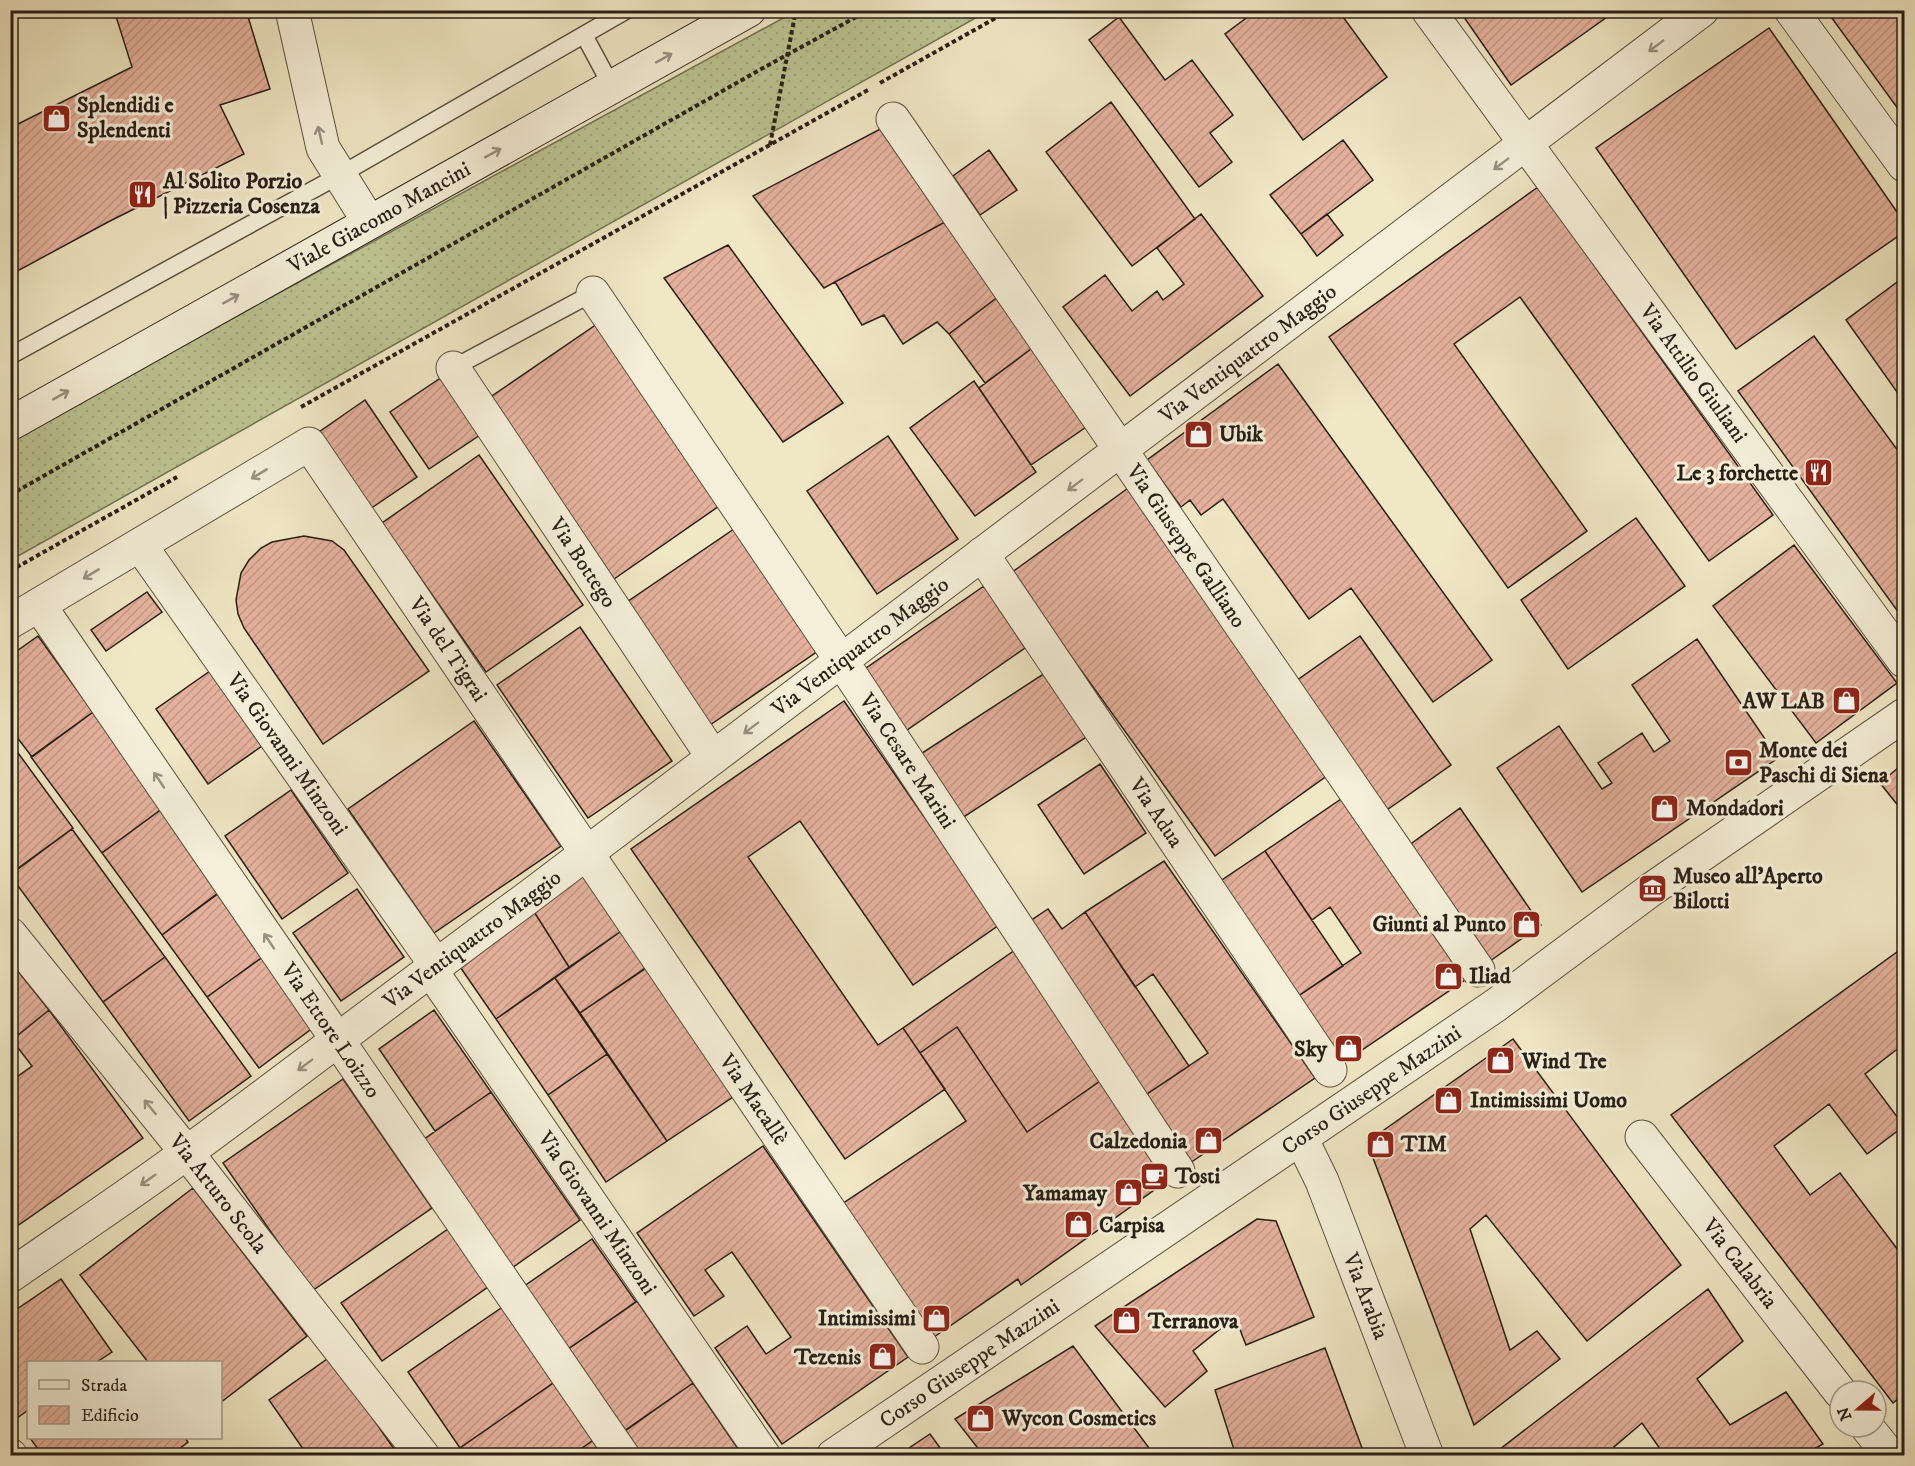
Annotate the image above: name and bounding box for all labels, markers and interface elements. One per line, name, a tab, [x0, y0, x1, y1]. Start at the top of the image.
one-way arrow	[1648, 39, 1664, 52]
one-way arrow	[655, 52, 672, 64]
place label: Splendidi e Splendenti	[77, 92, 174, 144]
shop icon: Splendidi e Splendenti	[40, 102, 72, 134]
one-way arrow	[313, 126, 325, 145]
one-way arrow	[484, 147, 501, 159]
street label: Viale Giacomo Mancini	[282, 155, 475, 280]
one-way arrow	[1493, 158, 1509, 170]
place label: Al Solito Porzio | Pizzeria Cosenza	[162, 168, 320, 220]
restaurant icon: Al Solito Porzio | Pizzeria Cosenza	[126, 178, 158, 210]
street label: Via Ventiquattro Maggio	[1153, 278, 1342, 430]
one-way arrow	[222, 293, 240, 304]
street label: Via Attilio Giuliani	[1633, 298, 1753, 448]
one-way arrow	[52, 389, 70, 400]
shop icon: Ubik	[1182, 418, 1214, 450]
place label: Ubik	[1219, 421, 1264, 448]
restaurant icon: Le 3 forchette	[1803, 457, 1835, 489]
street label: Via Giuseppe Galliano	[1120, 458, 1252, 633]
place label: Le 3 forchette	[1677, 460, 1798, 487]
one-way arrow	[251, 468, 268, 480]
one-way arrow	[1068, 478, 1084, 491]
street label: Via Bottego	[543, 511, 623, 613]
one-way arrow	[83, 568, 100, 580]
street label: Via Ventiquattro Maggio	[765, 571, 954, 723]
street label: Via del Tigrai	[403, 591, 493, 707]
street label: Via Giovanni Minzoni	[220, 667, 354, 841]
shop icon: AW LAB	[1830, 685, 1862, 717]
street label: Via Cesare Marini	[853, 687, 962, 834]
place label: AW LAB	[1742, 688, 1825, 715]
one-way arrow	[744, 721, 760, 734]
place label: Monte dei Paschi di Siena	[1759, 737, 1889, 789]
bank icon: Monte dei Paschi di Siena	[1722, 747, 1754, 779]
one-way arrow	[153, 772, 165, 789]
street label: Via Adua	[1123, 772, 1190, 853]
shop icon: Mondadori	[1649, 792, 1681, 824]
place label: Mondadori	[1686, 795, 1784, 822]
place label: Museo all'Aperto Bilotti	[1673, 863, 1823, 915]
street label: Via Ventiquattro Maggio	[377, 864, 566, 1015]
museum icon: Museo all'Aperto Bilotti	[1636, 873, 1668, 905]
shop icon: Giunti al Punto	[1511, 908, 1543, 940]
place label: Giunti al Punto	[1372, 911, 1506, 938]
one-way arrow	[263, 933, 275, 949]
street label: Via Ettore Loizzo	[275, 957, 387, 1103]
shop icon: Iliad	[1432, 960, 1464, 992]
place label: Iliad	[1469, 963, 1512, 990]
street label: Corso Giuseppe Mazzini	[1276, 1019, 1466, 1161]
shop icon: Sky	[1332, 1033, 1364, 1065]
place label: Sky	[1294, 1036, 1328, 1063]
shop icon: Wind Tre	[1485, 1045, 1517, 1077]
street label: Via Macallè	[713, 1048, 794, 1150]
place label: Wind Tre	[1521, 1048, 1607, 1075]
one-way arrow	[298, 1059, 314, 1071]
shop icon: Intimissimi Uomo	[1433, 1084, 1465, 1116]
place label: Intimissimi Uomo	[1470, 1087, 1627, 1114]
one-way arrow	[144, 1100, 157, 1116]
street label: Via Giovanni Minzoni	[531, 1125, 663, 1300]
shop icon: Calzedonia	[1192, 1125, 1224, 1157]
street label: Via Arturo Scola	[163, 1127, 274, 1259]
place label: Calzedonia	[1090, 1128, 1188, 1155]
shop icon: TIM	[1364, 1128, 1396, 1160]
place label: TIM	[1400, 1131, 1447, 1158]
cafe icon: Tosti	[1138, 1160, 1170, 1192]
place label: Tosti	[1174, 1163, 1220, 1190]
one-way arrow	[140, 1174, 156, 1186]
shop icon: Yamamay	[1112, 1177, 1144, 1209]
place label: Yamamay	[1022, 1180, 1108, 1207]
shop icon: Carpisa	[1062, 1209, 1094, 1241]
place label: Carpisa	[1099, 1212, 1165, 1239]
street label: Via Calabria	[1696, 1212, 1784, 1314]
street label: Via Arabia	[1337, 1248, 1395, 1344]
street label: Corso Giuseppe Mazzini	[874, 1293, 1065, 1434]
shop icon: Intimissimi	[921, 1302, 953, 1334]
place label: Intimissimi	[818, 1305, 916, 1332]
shop icon: Terranova	[1111, 1305, 1143, 1337]
place label: Terranova	[1147, 1308, 1239, 1335]
shop icon: Tezenis	[866, 1341, 898, 1373]
place label: Tezenis	[793, 1344, 862, 1371]
legend	[27, 1361, 222, 1439]
text: Strada	[81, 1375, 128, 1397]
north arrow	[1828, 1379, 1888, 1439]
shop icon: Wycon Cosmetics	[965, 1402, 997, 1434]
text: N	[1833, 1404, 1856, 1423]
text: Edificio	[81, 1405, 139, 1427]
place label: Wycon Cosmetics	[1001, 1405, 1157, 1432]

